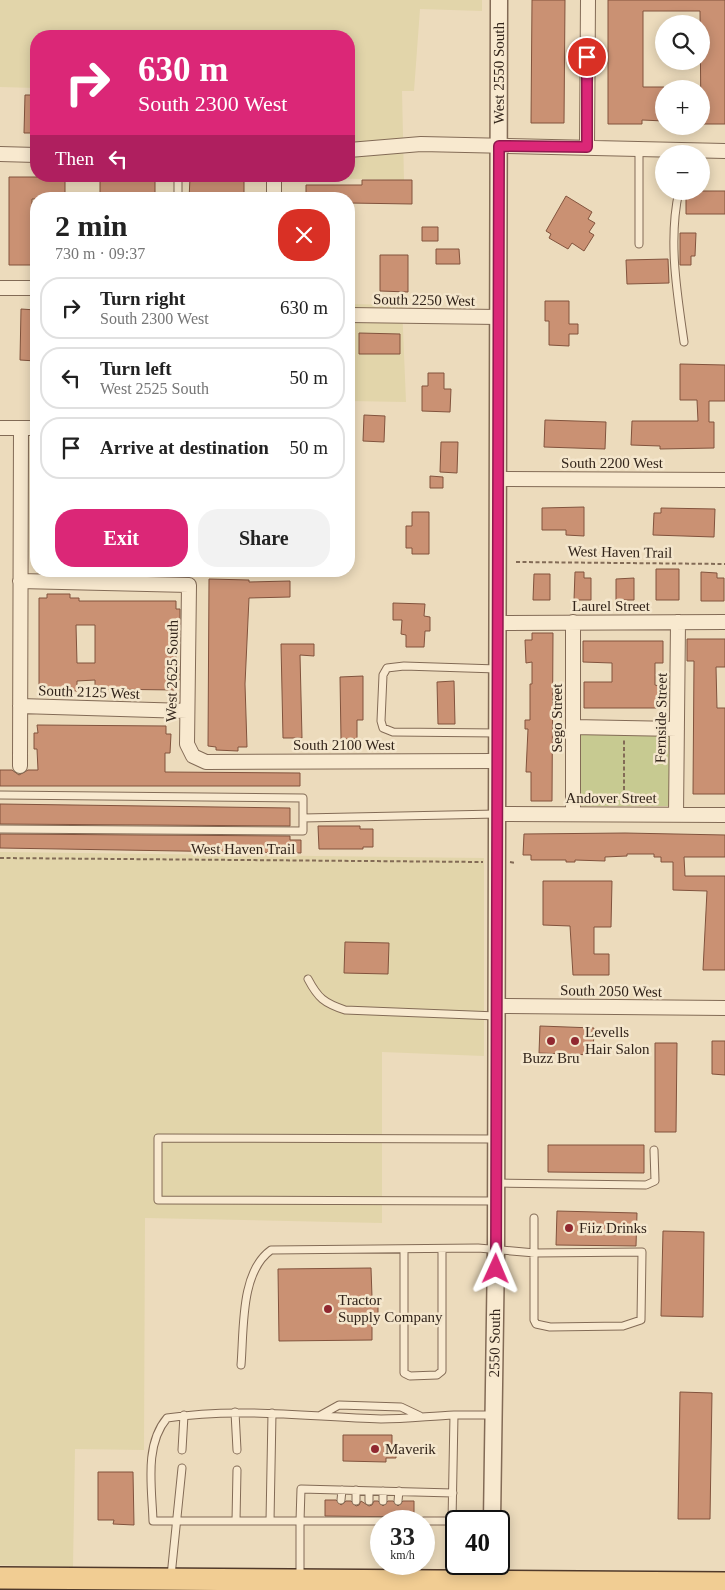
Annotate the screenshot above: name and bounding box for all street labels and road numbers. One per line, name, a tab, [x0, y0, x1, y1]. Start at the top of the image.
street label: West 2550 South	[491, 21, 507, 124]
street label: South 2250 West	[373, 291, 476, 309]
street label: South 2200 West	[561, 455, 664, 471]
street label: West Haven Trail	[568, 543, 672, 561]
street label: Laurel Street	[572, 598, 651, 614]
street label: West 2625 South	[163, 619, 181, 722]
street label: Fernside Street	[652, 672, 670, 763]
street label: South 2125 West	[38, 682, 141, 702]
street label: Sego Street	[549, 683, 565, 752]
street label: South 2100 West	[293, 737, 396, 753]
street label: Andover Street	[565, 790, 657, 806]
street label: West Haven Trail	[191, 841, 295, 857]
street label: South 2050 West	[560, 982, 663, 1000]
street label: 2550 South	[486, 1308, 503, 1378]

